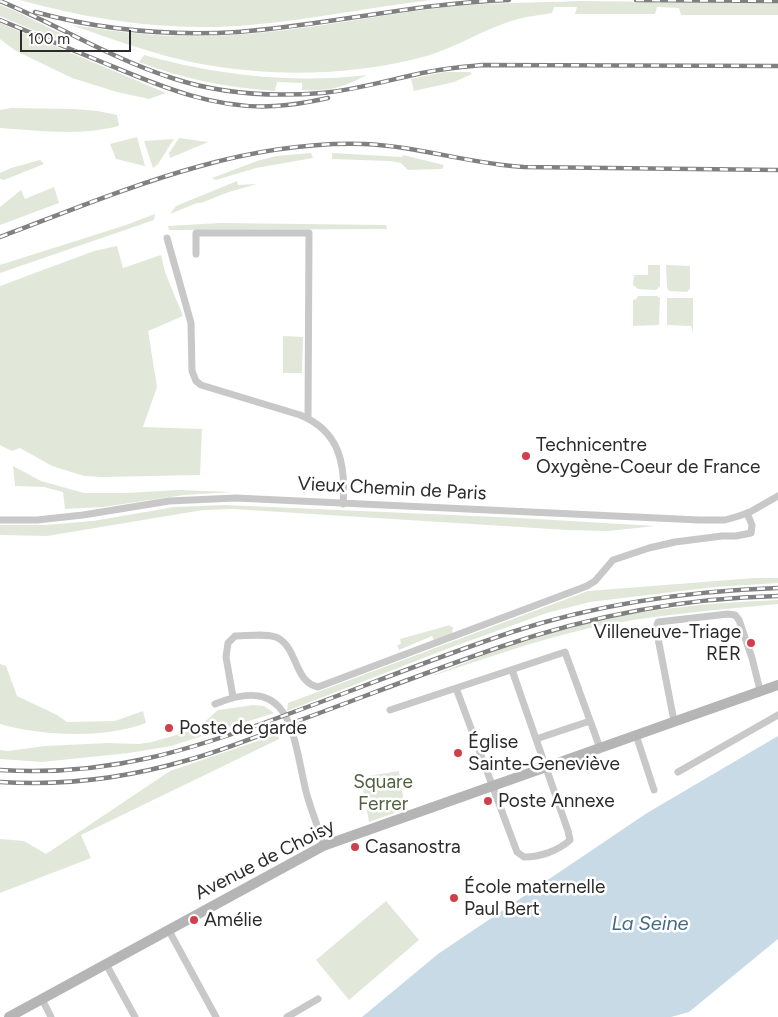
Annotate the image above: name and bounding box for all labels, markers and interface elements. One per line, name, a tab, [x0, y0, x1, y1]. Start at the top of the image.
scale bar	[22, 20, 134, 52]
text: 100 m	[28, 30, 70, 48]
place label: Technicentre Oxygène-Coeur de France	[536, 434, 760, 478]
marker: Technicentre Oxygène-Coeur de France	[520, 450, 532, 462]
street label: Vieux Chemin de Paris	[297, 473, 487, 505]
place label: Villeneuve-Triage RER	[594, 621, 741, 665]
marker: Villeneuve-Triage RER	[745, 637, 757, 649]
place label: Poste de garde	[179, 717, 307, 739]
marker: Poste de garde	[163, 722, 175, 734]
place label: Église Sainte-Geneviève	[468, 731, 620, 775]
marker: Église Sainte-Geneviève	[452, 747, 464, 759]
park label: Square Ferrer	[353, 771, 413, 815]
place label: Poste Annexe	[498, 790, 615, 812]
marker: Poste Annexe	[482, 795, 494, 807]
street label: Avenue de Choisy	[191, 815, 339, 905]
place label: Casanostra	[365, 836, 461, 858]
marker: Casanostra	[349, 841, 361, 853]
place label: École maternelle Paul Bert	[464, 876, 605, 920]
marker: École maternelle Paul Bert	[448, 892, 460, 904]
place label: Amélie	[204, 909, 262, 931]
water label: La Seine	[611, 912, 689, 936]
marker: Amélie	[188, 914, 200, 926]

